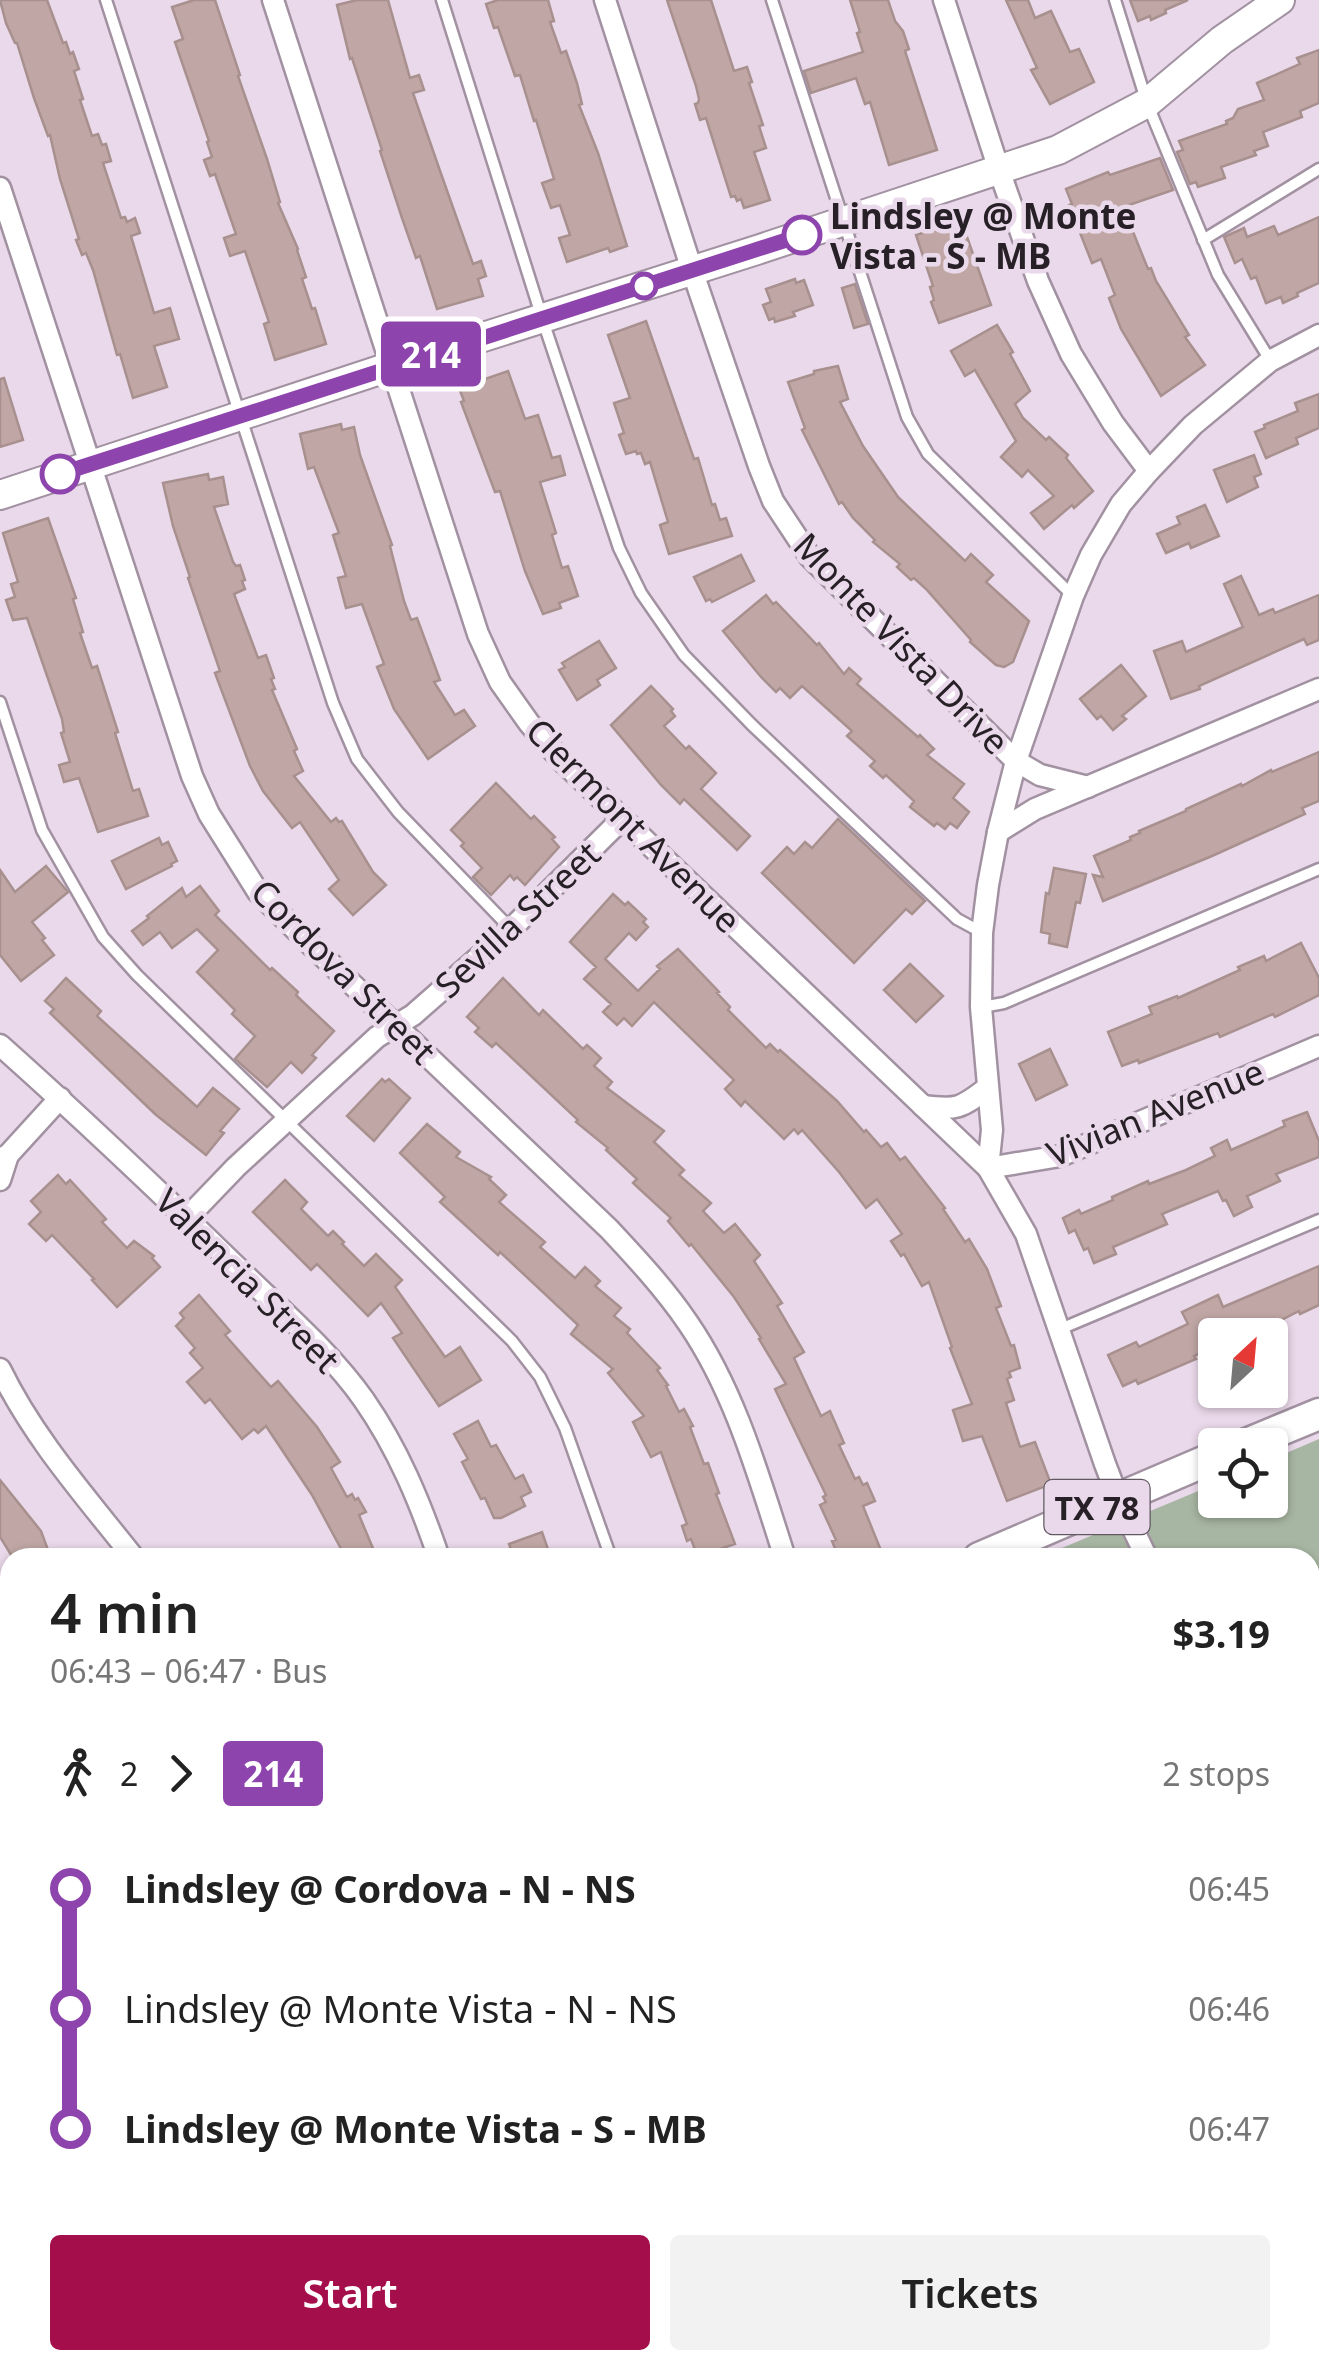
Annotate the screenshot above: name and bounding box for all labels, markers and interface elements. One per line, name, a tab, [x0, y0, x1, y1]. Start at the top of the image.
place label: Lindsley @ Monte Vista - S - MB	[830, 192, 1136, 279]
marker: Lindsley @ Monte Vista - S - MB	[783, 216, 821, 254]
unlabelled marker	[631, 273, 657, 299]
line badge: 214	[374, 322, 488, 386]
text: 214	[401, 331, 461, 378]
unlabelled marker	[41, 455, 79, 493]
street label: Monte Vista Drive	[784, 522, 1020, 764]
street label: Clermont Avenue	[516, 707, 752, 943]
street label: Sevilla Street	[424, 830, 610, 1008]
street label: Cordova Street	[241, 868, 447, 1074]
street label: Vivian Avenue	[1040, 1047, 1270, 1177]
street label: Valencia Street	[146, 1178, 350, 1382]
north arrow	[1198, 1318, 1288, 1408]
map controls	[1198, 1318, 1288, 1518]
button: locate	[1198, 1428, 1288, 1518]
road number: TX 78	[1044, 1480, 1150, 1534]
text: 4 min	[50, 1574, 199, 1649]
text: $3.19	[1172, 1607, 1270, 1659]
text: 06:43 – 06:47 · Bus	[50, 1649, 327, 1692]
icon: walk	[50, 1746, 105, 1801]
icon: forward	[153, 1746, 208, 1801]
text: 214	[243, 1750, 303, 1797]
text: 2	[120, 1752, 138, 1795]
text: 2 stops	[1162, 1752, 1270, 1795]
text: Lindsley @ Cordova - N - NS	[124, 1862, 636, 1914]
text: 06:45	[1188, 1867, 1270, 1910]
text: Lindsley @ Monte Vista - N - NS	[124, 1982, 677, 2034]
text: 06:46	[1188, 1987, 1270, 2030]
text: Lindsley @ Monte Vista - S - MB	[124, 2102, 707, 2154]
text: 06:47	[1188, 2107, 1270, 2150]
button: Start	[50, 2235, 650, 2350]
button: Tickets	[670, 2235, 1270, 2350]

